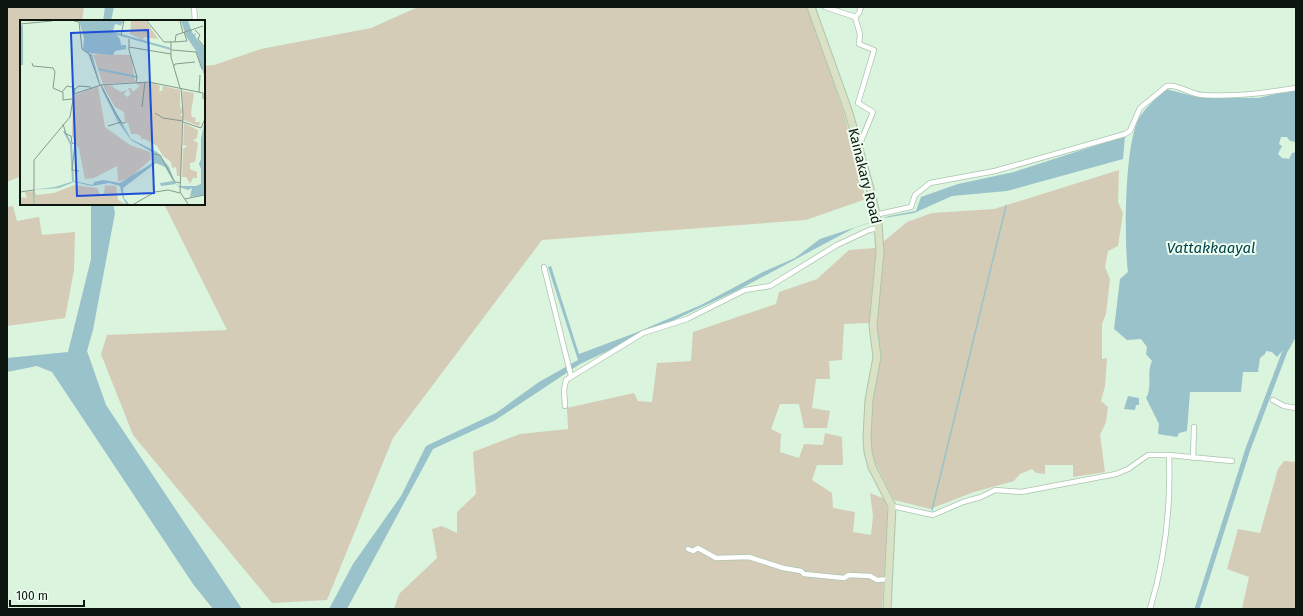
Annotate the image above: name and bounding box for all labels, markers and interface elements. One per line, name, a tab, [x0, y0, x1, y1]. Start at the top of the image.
inset map	[20, 20, 205, 205]
street label: Kainakary Road	[844, 126, 885, 226]
water label: Vattakkaayal	[1167, 239, 1255, 257]
scale bar	[10, 582, 84, 608]
text: 100 m	[16, 589, 48, 603]

